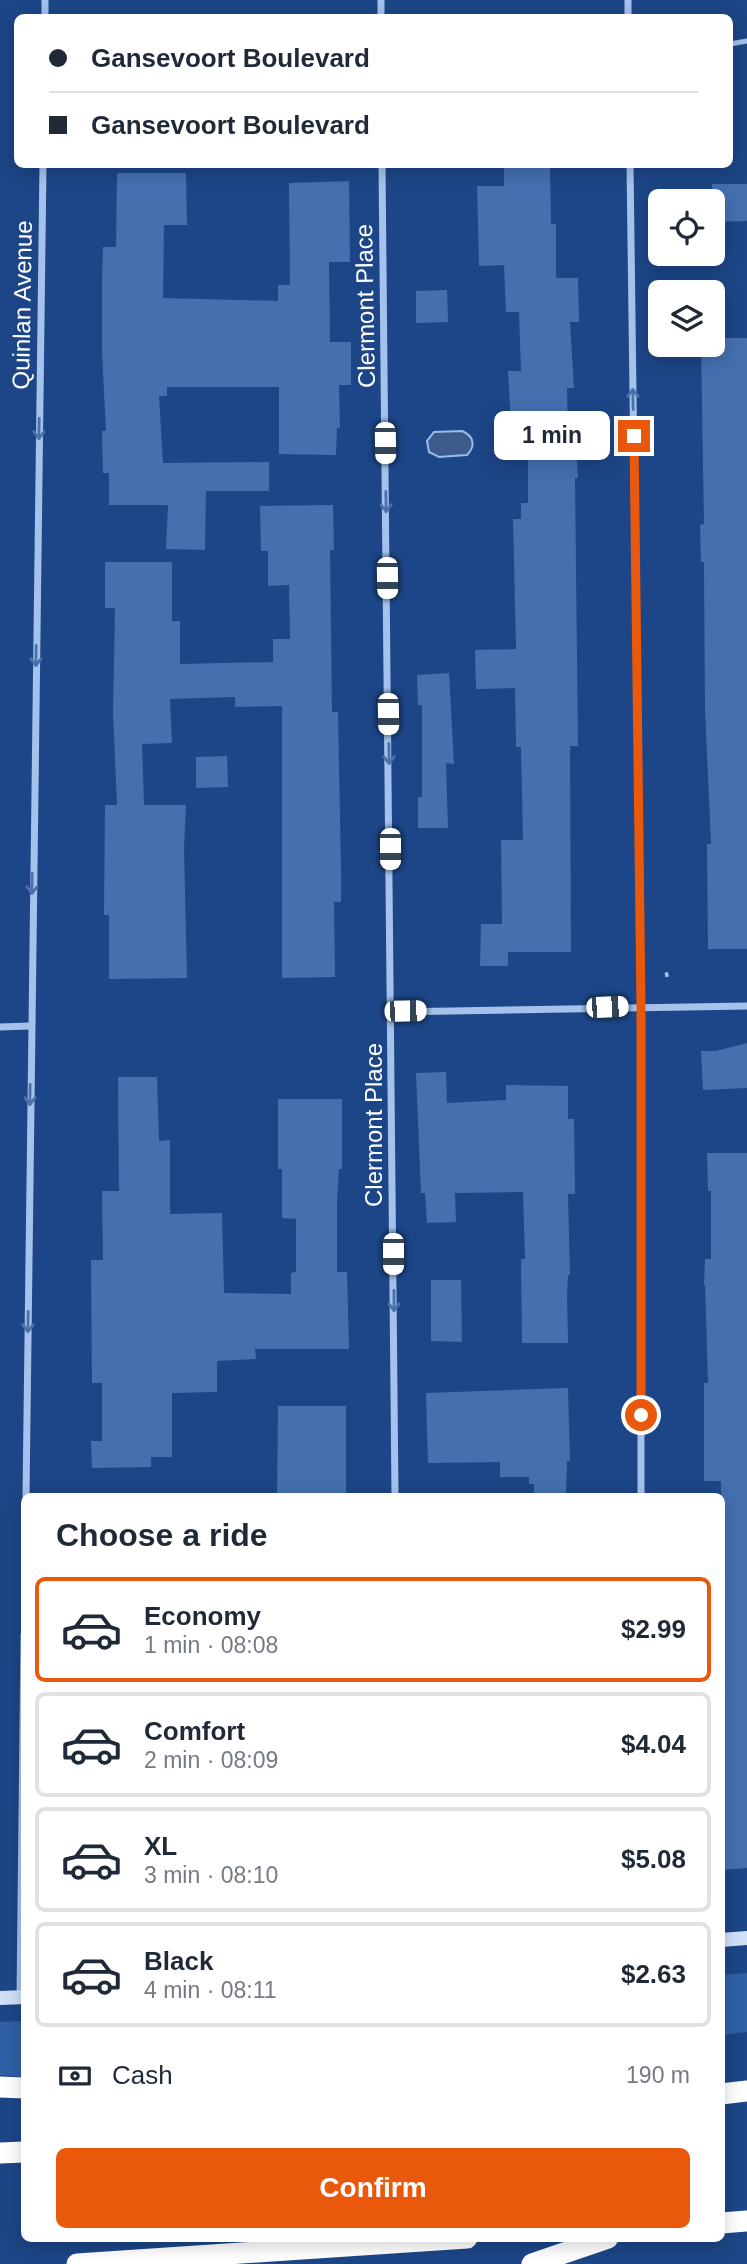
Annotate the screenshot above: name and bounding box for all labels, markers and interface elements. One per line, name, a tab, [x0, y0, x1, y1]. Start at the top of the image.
text: Gansevoort Boulevard	[91, 43, 370, 73]
text: Gansevoort Boulevard	[91, 110, 370, 140]
map controls	[648, 189, 725, 357]
button: locate	[648, 189, 725, 266]
street label: Quinlan Avenue	[7, 220, 37, 390]
street label: Clermont Place	[350, 224, 380, 388]
button: layers	[648, 280, 725, 357]
one-way arrow	[626, 388, 640, 411]
callout: 1 min	[494, 412, 610, 460]
one-way arrow	[32, 417, 46, 440]
route end	[618, 420, 650, 452]
car	[375, 422, 396, 464]
text: 1 min	[522, 422, 582, 448]
one-way arrow	[379, 490, 393, 513]
car	[377, 557, 398, 599]
one-way arrow	[29, 644, 43, 667]
car	[378, 693, 399, 735]
one-way arrow	[382, 742, 395, 765]
car	[380, 828, 401, 870]
one-way arrow	[26, 872, 39, 895]
car	[586, 996, 629, 1018]
car	[384, 1000, 427, 1022]
street label: Clermont Place	[360, 1043, 387, 1207]
one-way arrow	[23, 1083, 37, 1106]
car	[383, 1233, 404, 1275]
one-way arrow	[387, 1289, 400, 1312]
one-way arrow	[21, 1310, 34, 1333]
route start	[625, 1399, 657, 1431]
text: Choose a ride	[56, 1517, 268, 1553]
icon: car	[60, 1598, 123, 1661]
text: Economy	[144, 1601, 261, 1631]
text: $2.99	[621, 1614, 686, 1644]
text: 1 min · 08:08	[144, 1632, 278, 1658]
icon: car	[60, 1713, 123, 1776]
text: Comfort	[144, 1716, 245, 1746]
text: $4.04	[621, 1729, 686, 1759]
text: 2 min · 08:09	[144, 1747, 278, 1773]
icon: car	[60, 1828, 123, 1891]
text: XL	[144, 1831, 177, 1861]
text: $5.08	[621, 1844, 686, 1874]
text: 3 min · 08:10	[144, 1862, 278, 1888]
icon: car	[60, 1943, 123, 2006]
text: Black	[144, 1946, 213, 1976]
text: $2.63	[621, 1959, 686, 1989]
text: 4 min · 08:11	[144, 1977, 277, 2003]
icon: cash	[56, 2057, 94, 2095]
text: Cash	[112, 2060, 173, 2090]
text: 190 m	[626, 2062, 690, 2088]
button: Confirm	[56, 2148, 690, 2228]

